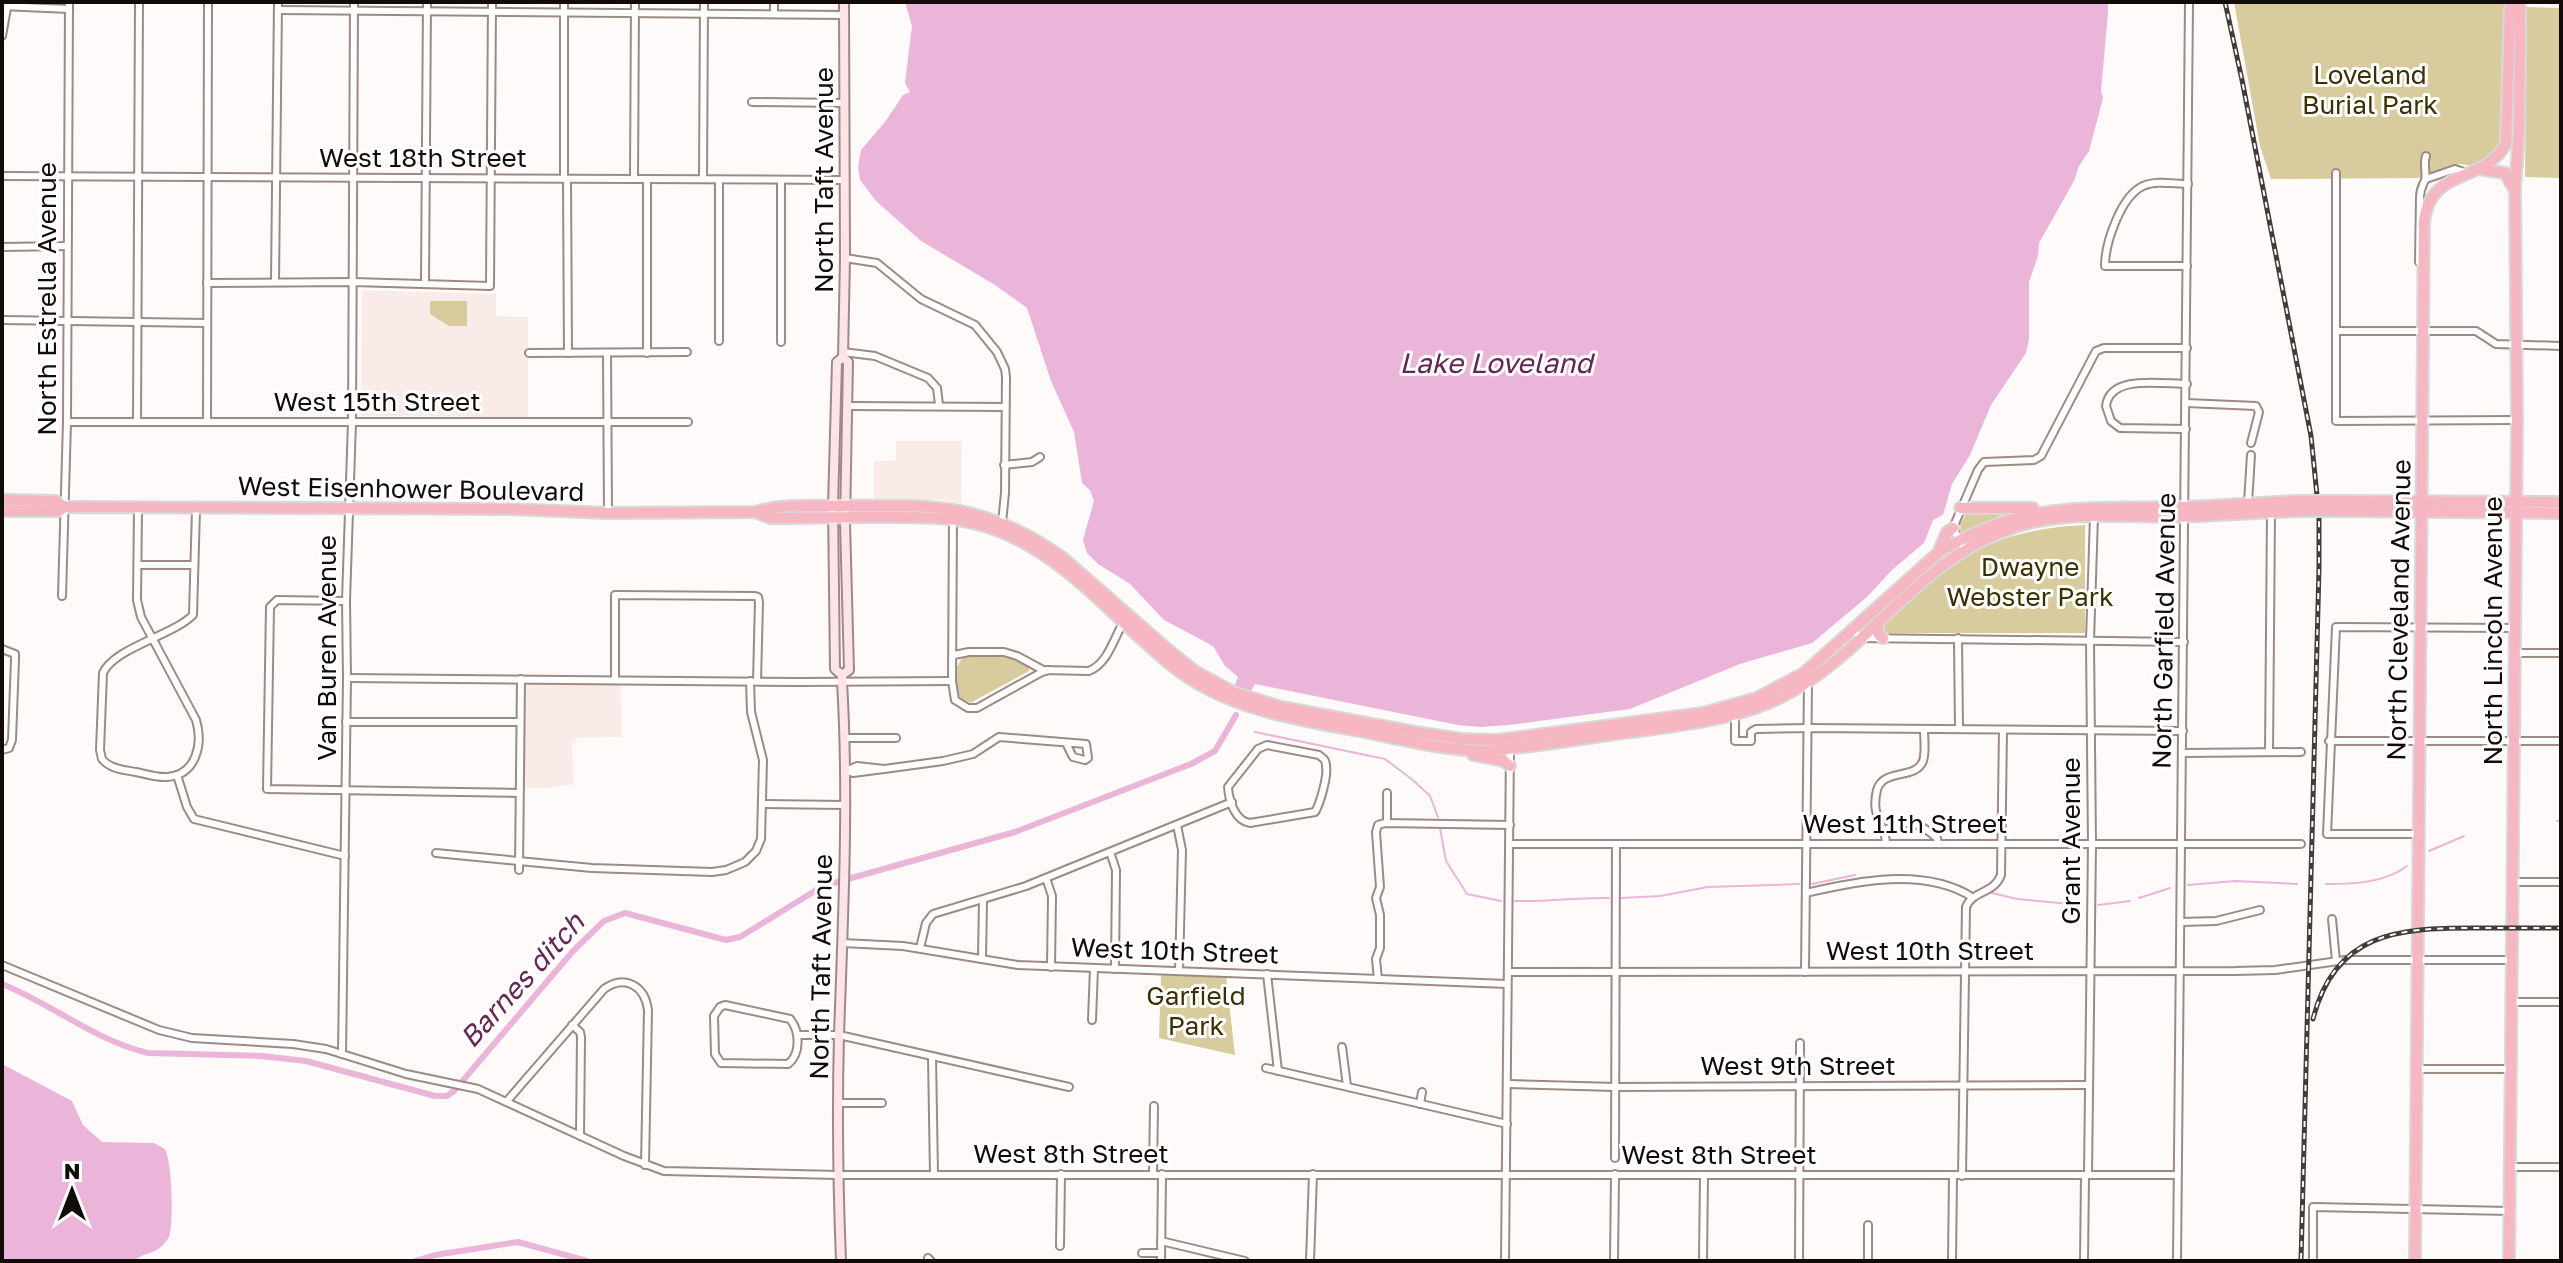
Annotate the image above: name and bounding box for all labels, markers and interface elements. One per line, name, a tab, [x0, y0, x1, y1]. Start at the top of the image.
park label: Loveland Burial Park	[2302, 59, 2438, 120]
street label: North Taft Avenue	[808, 67, 839, 293]
street label: West 18th Street	[319, 142, 527, 173]
street label: North Estrella Avenue	[31, 162, 62, 436]
water label: Lake Loveland	[1399, 346, 1595, 379]
street label: West 15th Street	[273, 386, 481, 417]
street label: North Cleveland Avenue	[2380, 459, 2417, 761]
street label: West Eisenhower Boulevard	[237, 470, 585, 507]
street label: North Garfield Avenue	[2146, 493, 2181, 769]
street label: North Lincoln Avenue	[2477, 496, 2508, 766]
street label: Van Buren Avenue	[311, 535, 342, 761]
park label: Dwayne Webster Park	[1946, 551, 2114, 612]
street label: Grant Avenue	[2055, 757, 2086, 925]
street label: West 11th Street	[1803, 808, 2007, 839]
street label: North Taft Avenue	[803, 854, 838, 1080]
water label: Barnes ditch	[453, 904, 592, 1054]
street label: West 10th Street	[1070, 931, 1280, 970]
street label: West 10th Street	[1826, 935, 2034, 966]
park label: Garfield Park	[1146, 980, 1246, 1041]
street label: West 9th Street	[1700, 1050, 1896, 1081]
street label: West 8th Street	[973, 1138, 1169, 1169]
street label: West 8th Street	[1621, 1139, 1817, 1170]
north arrow	[32, 1151, 112, 1231]
text: N	[64, 1157, 80, 1184]

